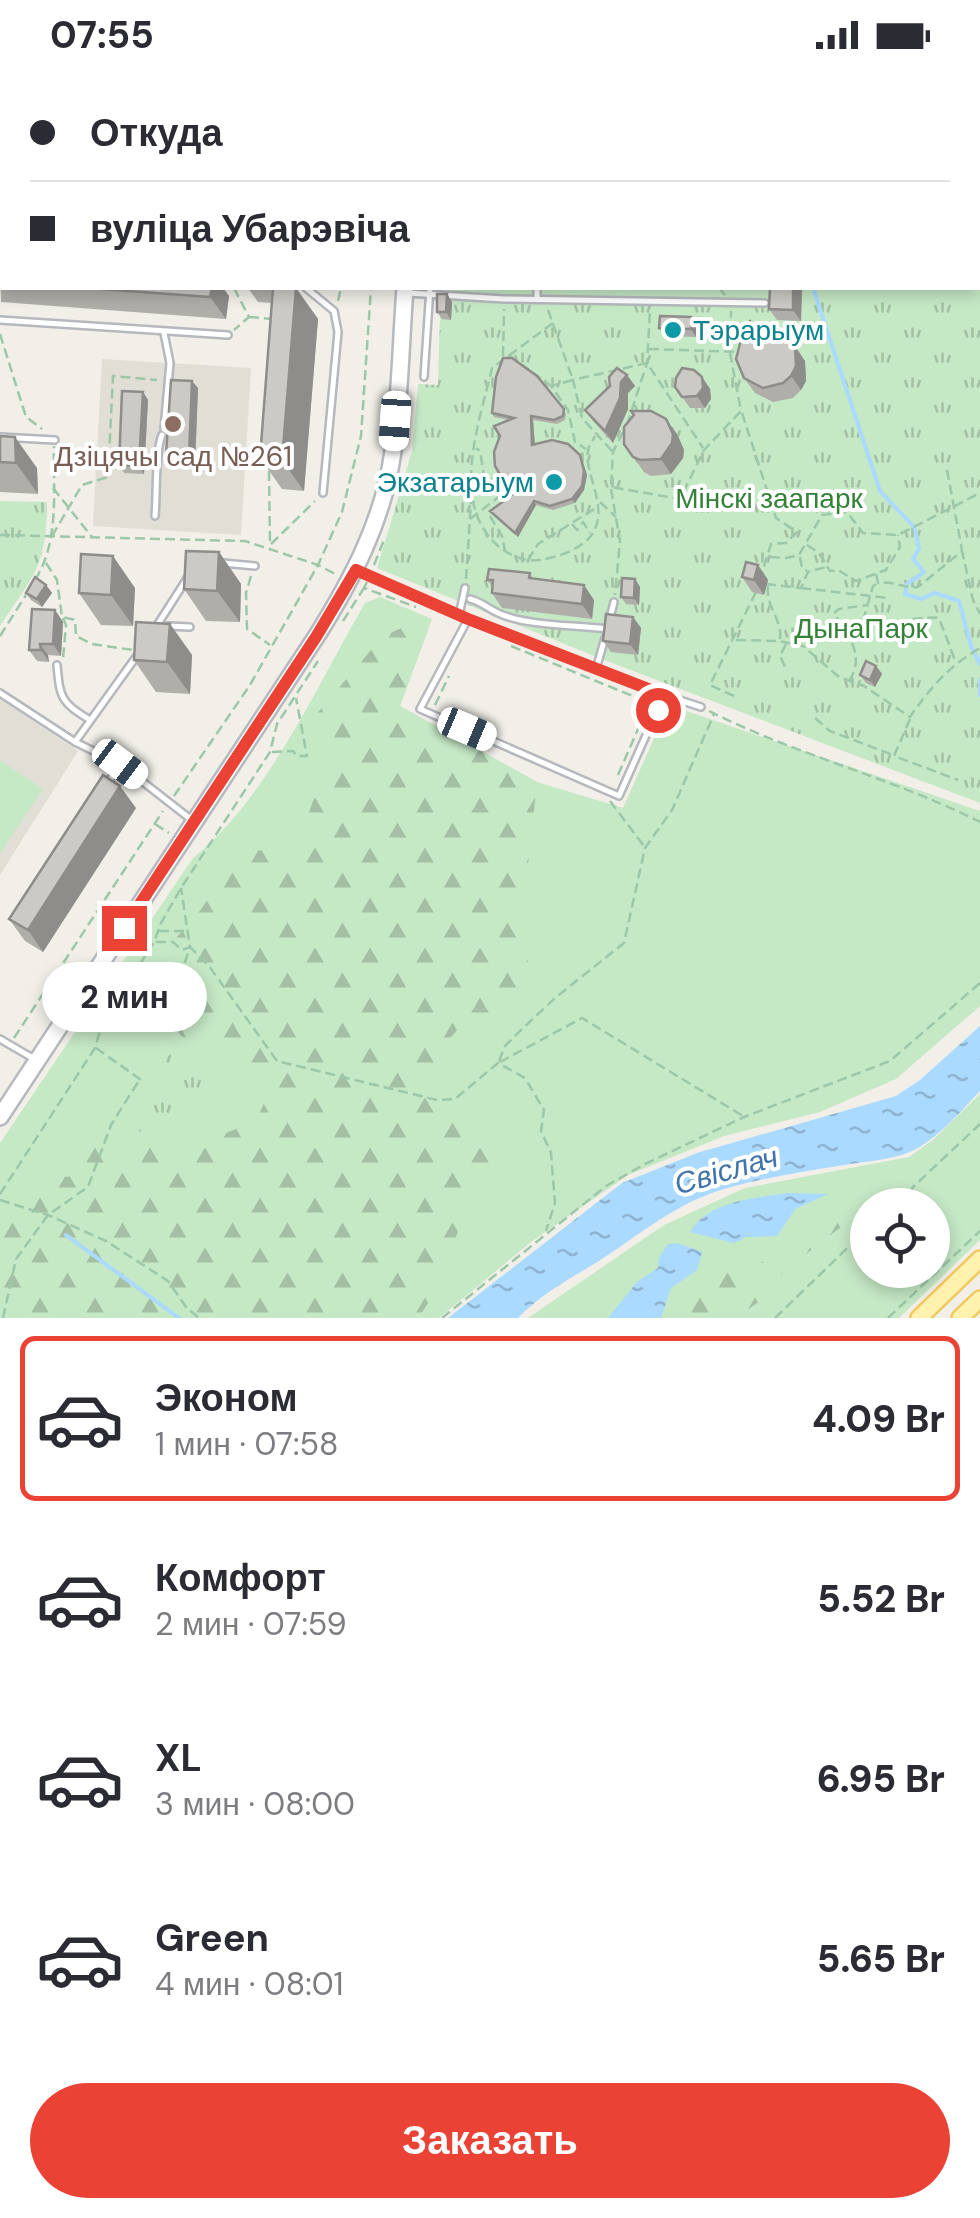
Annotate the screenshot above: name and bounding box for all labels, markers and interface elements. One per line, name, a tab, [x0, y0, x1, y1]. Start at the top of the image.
text: 07:55	[50, 10, 154, 60]
text: Откуда	[90, 108, 223, 158]
text: вуліца Убарэвіча	[90, 204, 410, 254]
place label: Тэрарыум	[693, 312, 824, 349]
marker: Тэрарыум	[662, 319, 684, 341]
car	[378, 390, 412, 452]
marker: Дзіцячы сад №261	[162, 413, 184, 435]
place label: Дзіцячы сад №261	[54, 438, 292, 475]
place label: Экзатарыум	[377, 464, 534, 501]
marker: Экзатарыум	[543, 471, 565, 493]
park label: Мінскі заапарк	[675, 480, 863, 517]
park label: ДынаПарк	[794, 610, 929, 647]
route start	[636, 688, 681, 733]
car	[434, 703, 500, 755]
car	[87, 734, 153, 794]
route end	[102, 906, 147, 951]
callout: 2 мин	[42, 963, 206, 1033]
text: 2 мин	[80, 976, 169, 1018]
water label: Свіслач	[670, 1137, 782, 1203]
map controls	[850, 1188, 950, 1288]
button: locate	[850, 1188, 950, 1288]
text: Эконом	[155, 1373, 298, 1423]
icon: car	[35, 1374, 125, 1464]
text: 4.09 Br	[812, 1394, 945, 1444]
text: 1 мин · 07:58	[155, 1423, 338, 1465]
text: Комфорт	[155, 1553, 326, 1603]
icon: car	[35, 1554, 125, 1644]
text: 5.52 Br	[817, 1574, 945, 1624]
text: 2 мин · 07:59	[155, 1603, 347, 1645]
text: XL	[155, 1733, 202, 1783]
icon: car	[35, 1734, 125, 1824]
text: 6.95 Br	[817, 1754, 945, 1804]
text: 3 мин · 08:00	[155, 1783, 355, 1825]
text: Green	[155, 1913, 269, 1963]
icon: car	[35, 1914, 125, 2004]
text: 5.65 Br	[817, 1934, 945, 1984]
text: 4 мин · 08:01	[155, 1963, 344, 2005]
button: Заказать	[30, 2083, 950, 2198]

